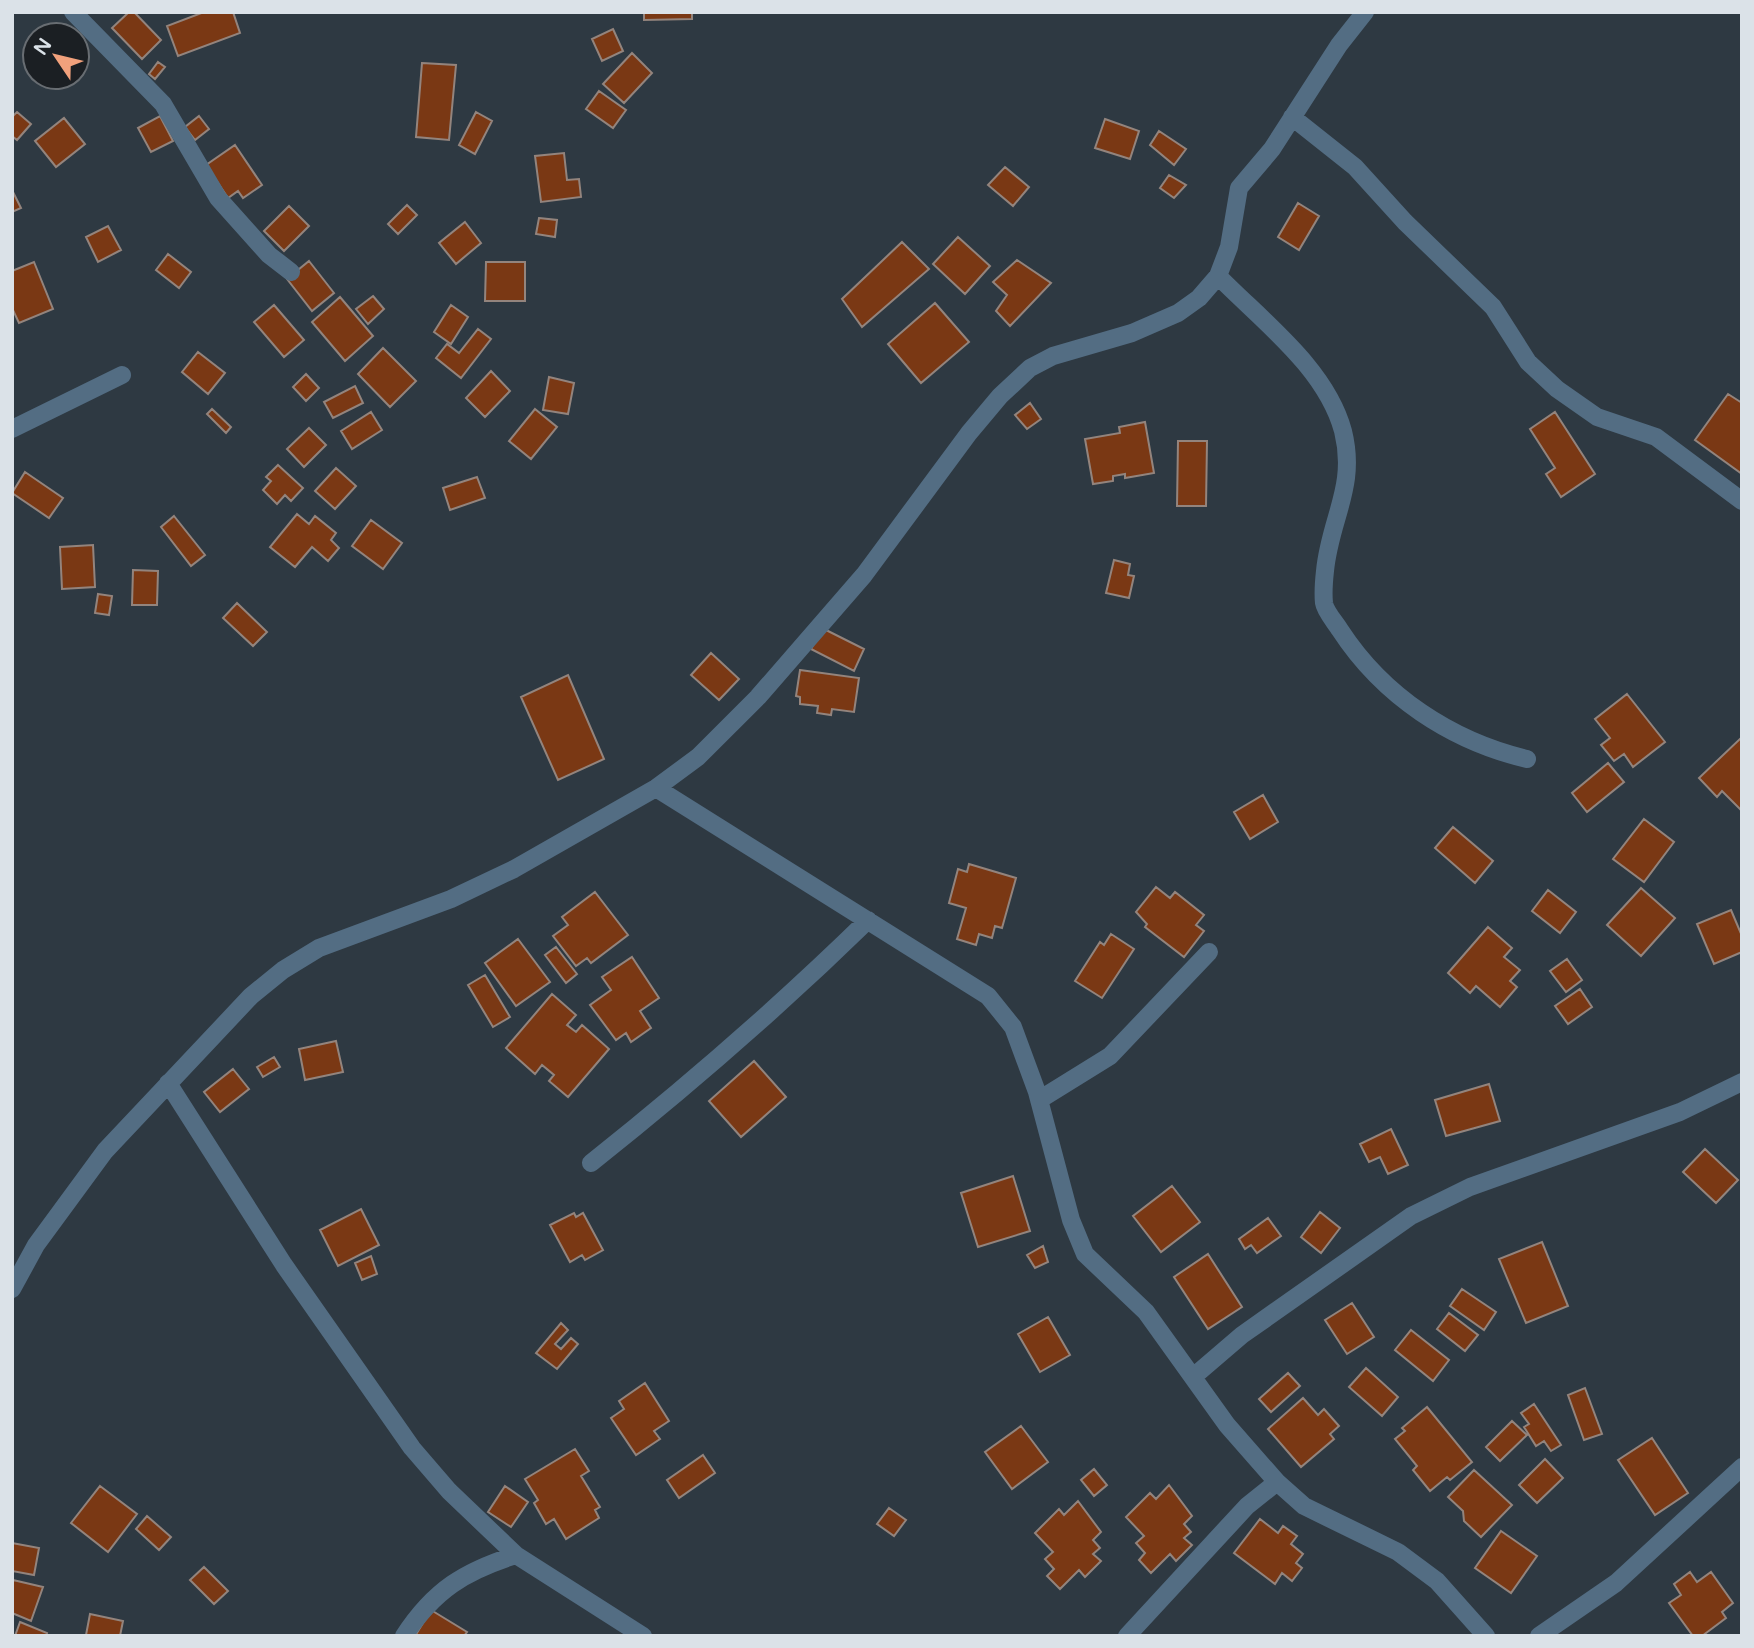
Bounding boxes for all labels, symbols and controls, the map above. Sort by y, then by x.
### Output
north arrow [21,21,91,91]
text: N [30,34,56,59]

